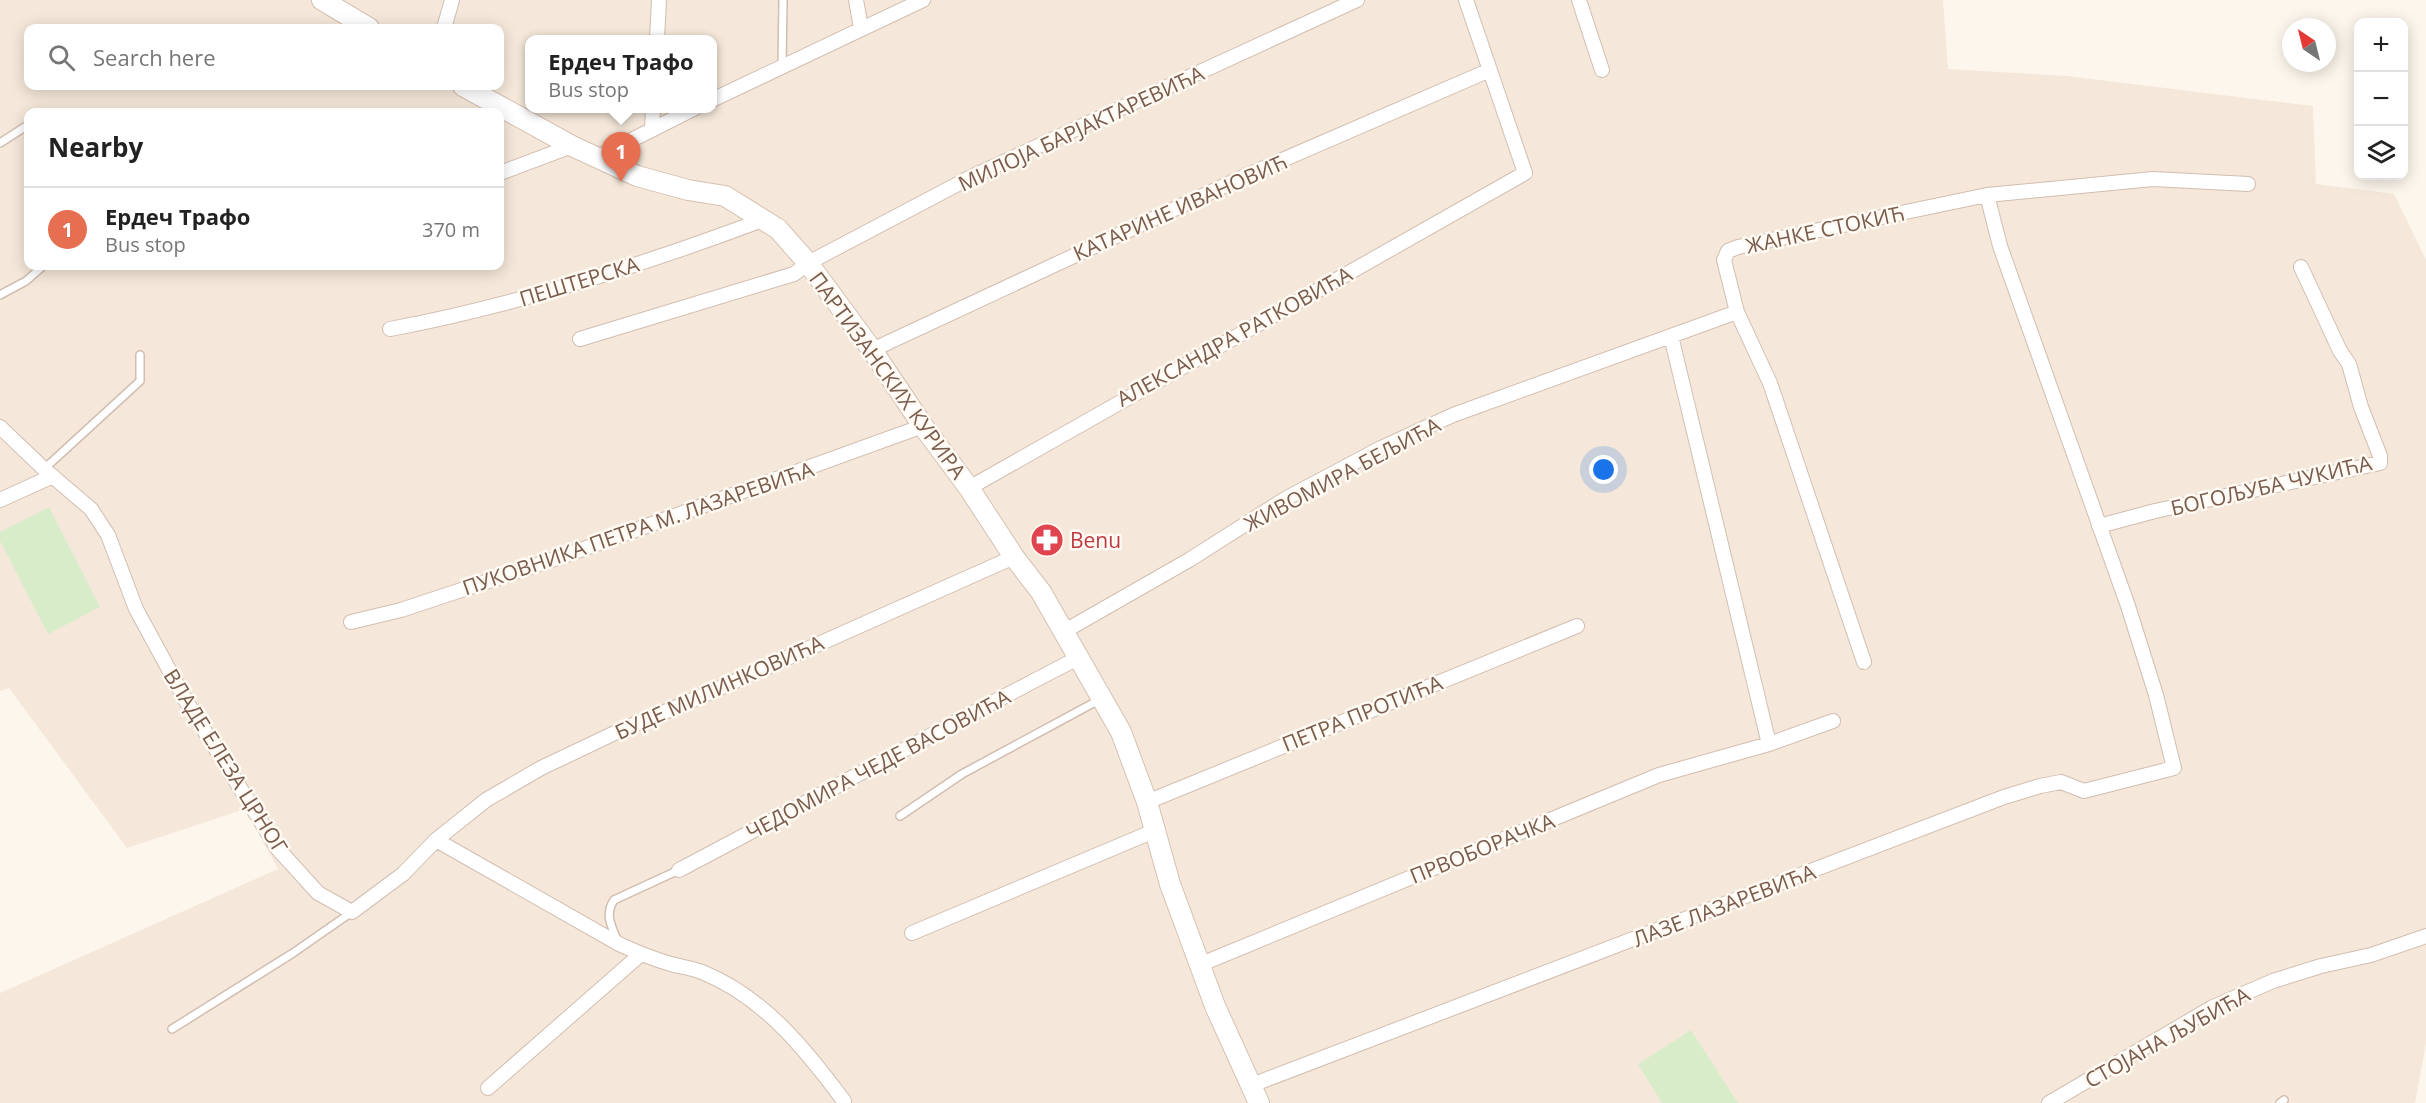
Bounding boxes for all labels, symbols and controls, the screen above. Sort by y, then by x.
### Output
north arrow [2282,18,2336,72]
map controls [2354,18,2408,180]
button: + [2354,18,2408,72]
search box [24,24,504,90]
popup [525,35,717,113]
icon: search [45,41,78,74]
text: Search here [93,42,216,72]
text: Ердеч Трафо [548,46,694,76]
street label: МИЛОЈА БАРЈАКТАРЕВИЋА [954,58,1209,197]
button: − [2354,72,2408,126]
text: Bus stop [548,76,629,103]
button: layers [2354,126,2408,180]
text: Nearby [48,129,143,165]
pin: 1 [602,132,640,182]
street label: КАТАРИНЕ ИВАНОВИЋ [1068,147,1292,267]
street label: ЖАНКЕ СТОКИЋ [1743,199,1907,259]
text: Ердеч Трафо [105,201,250,231]
text: 1 [62,216,73,243]
text: 370 m [422,216,480,243]
text: Bus stop [105,231,186,258]
street label: ПЕШТЕРСКА [516,249,643,312]
street label: АЛЕКСАНДРА РАТКОВИЋА [1111,259,1357,413]
street label: ПАРТИЗАНСКИХ КУРИРА [803,266,973,485]
street label: ЖИВОМИРА БЕЉИЋА [1239,410,1446,538]
street label: БОГОЉУБА ЧУКИЋА [2168,448,2375,522]
street label: ПУКОВНИКА ПЕТРА М. ЛАЗАРЕВИЋА [459,454,818,601]
your location [1589,455,1618,484]
pharmacy icon: Benu [1029,522,1065,558]
place label: Benu [1070,526,1121,554]
street label: БУДЕ МИЛИНКОВИЋА [610,628,828,746]
street label: ВЛАДЕ ЕЛЕЗА ЦРНОГ [158,663,294,859]
street label: ПЕТРА ПРОТИЋА [1278,668,1447,758]
street label: ЧЕДОМИРА ЧЕДЕ ВАСОВИЋА [741,682,1016,846]
street label: ПРВОБОРАЧКА [1406,806,1559,890]
street label: ЛАЗЕ ЛАЗАРЕВИЋА [1629,857,1820,953]
street label: СТОЈАНА ЉУБИЋА [2080,980,2255,1094]

